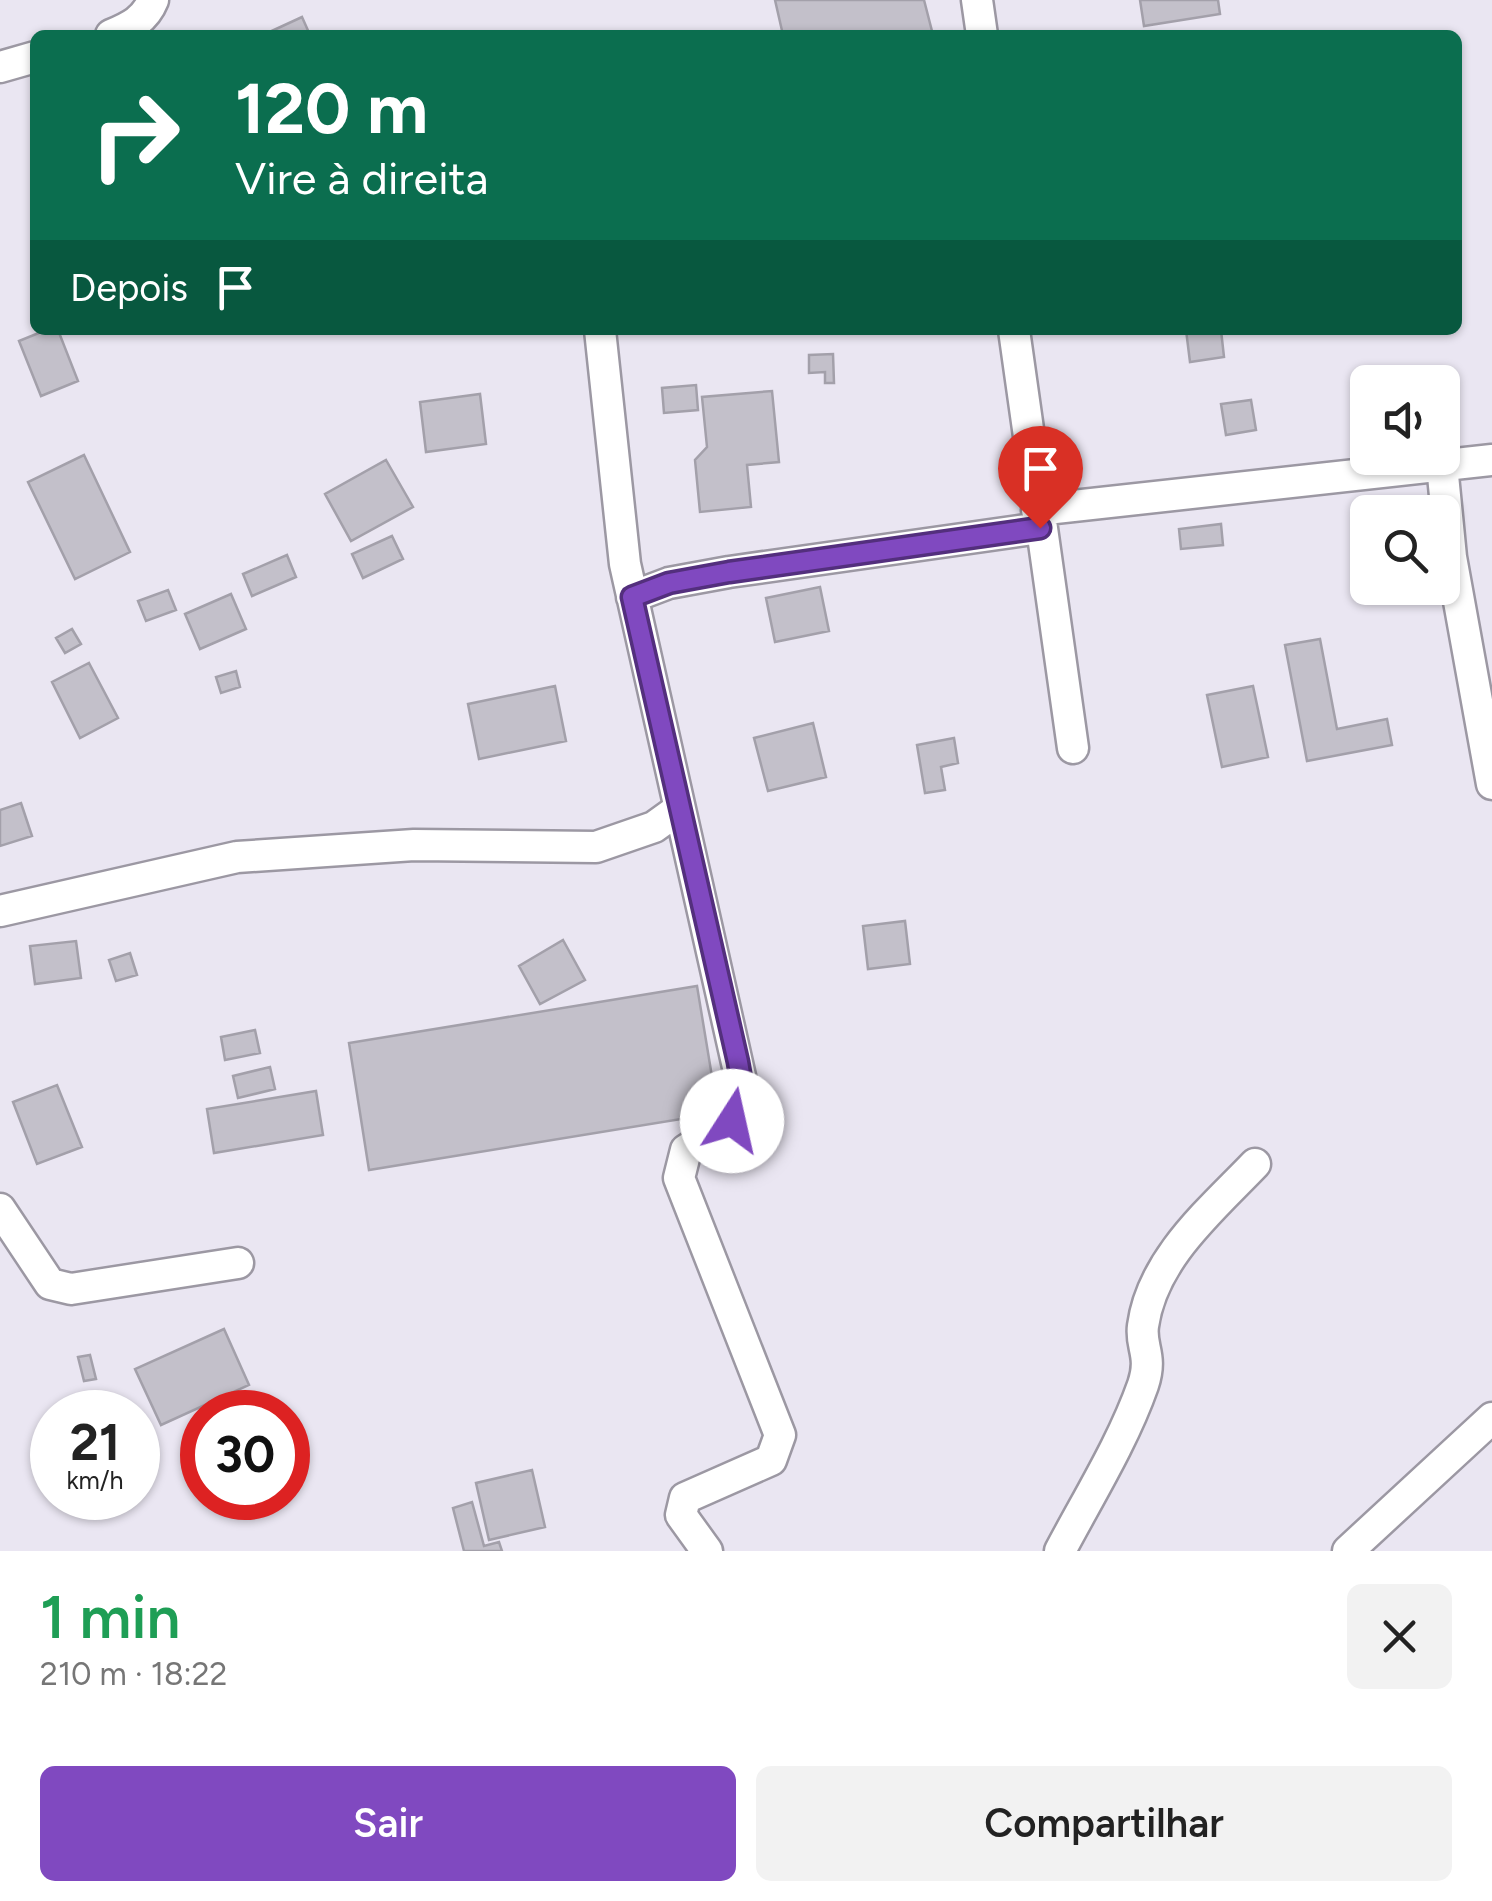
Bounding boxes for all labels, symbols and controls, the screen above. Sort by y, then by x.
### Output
text: 120 m [235,66,428,151]
icon: right [70,70,200,200]
text: Vire à direita [235,151,488,205]
icon: arrive [208,260,263,315]
text: Depois [70,265,188,311]
map controls [1350,365,1460,605]
button: sound [1350,365,1460,475]
pin [998,426,1083,529]
icon: arrive [1013,441,1068,496]
button: search [1350,495,1460,605]
position arrow [680,1069,784,1173]
speed limit sign: 30 [180,1390,310,1520]
text: 21 [70,1412,120,1473]
text: km/h [66,1465,124,1495]
text: 1 min [40,1581,180,1653]
button: close [1347,1584,1452,1689]
text: 210 m · 18:22 [40,1655,227,1693]
button: Sair [40,1766,736,1881]
button: Compartilhar [756,1766,1452,1881]

